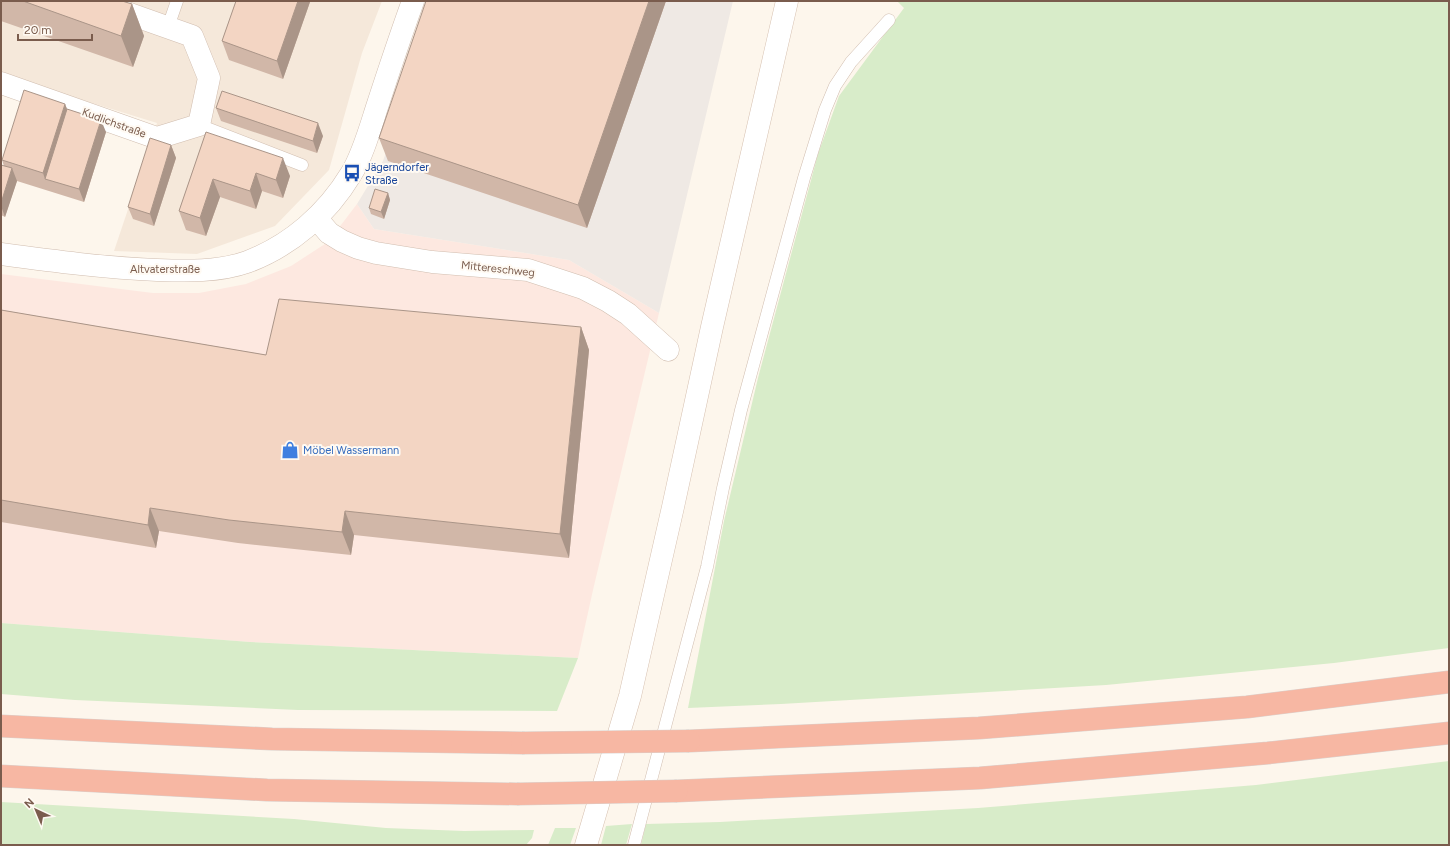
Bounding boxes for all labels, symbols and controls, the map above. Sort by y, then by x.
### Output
scale bar [18,16,92,42]
text: 20 m [24,23,52,37]
street label: Kudlichstraße [80,105,148,141]
place label: Jägerndorfer Straße [365,161,429,187]
bus stop icon: Jägerndorfer Straße [342,163,362,183]
street label: Mittereschweg [461,259,535,279]
street label: Altvaterstraße [130,263,200,276]
shop icon: Möbel Wassermann [280,440,300,460]
place label: Möbel Wassermann [303,444,399,457]
north arrow [16,790,56,830]
text: N [22,796,37,811]

